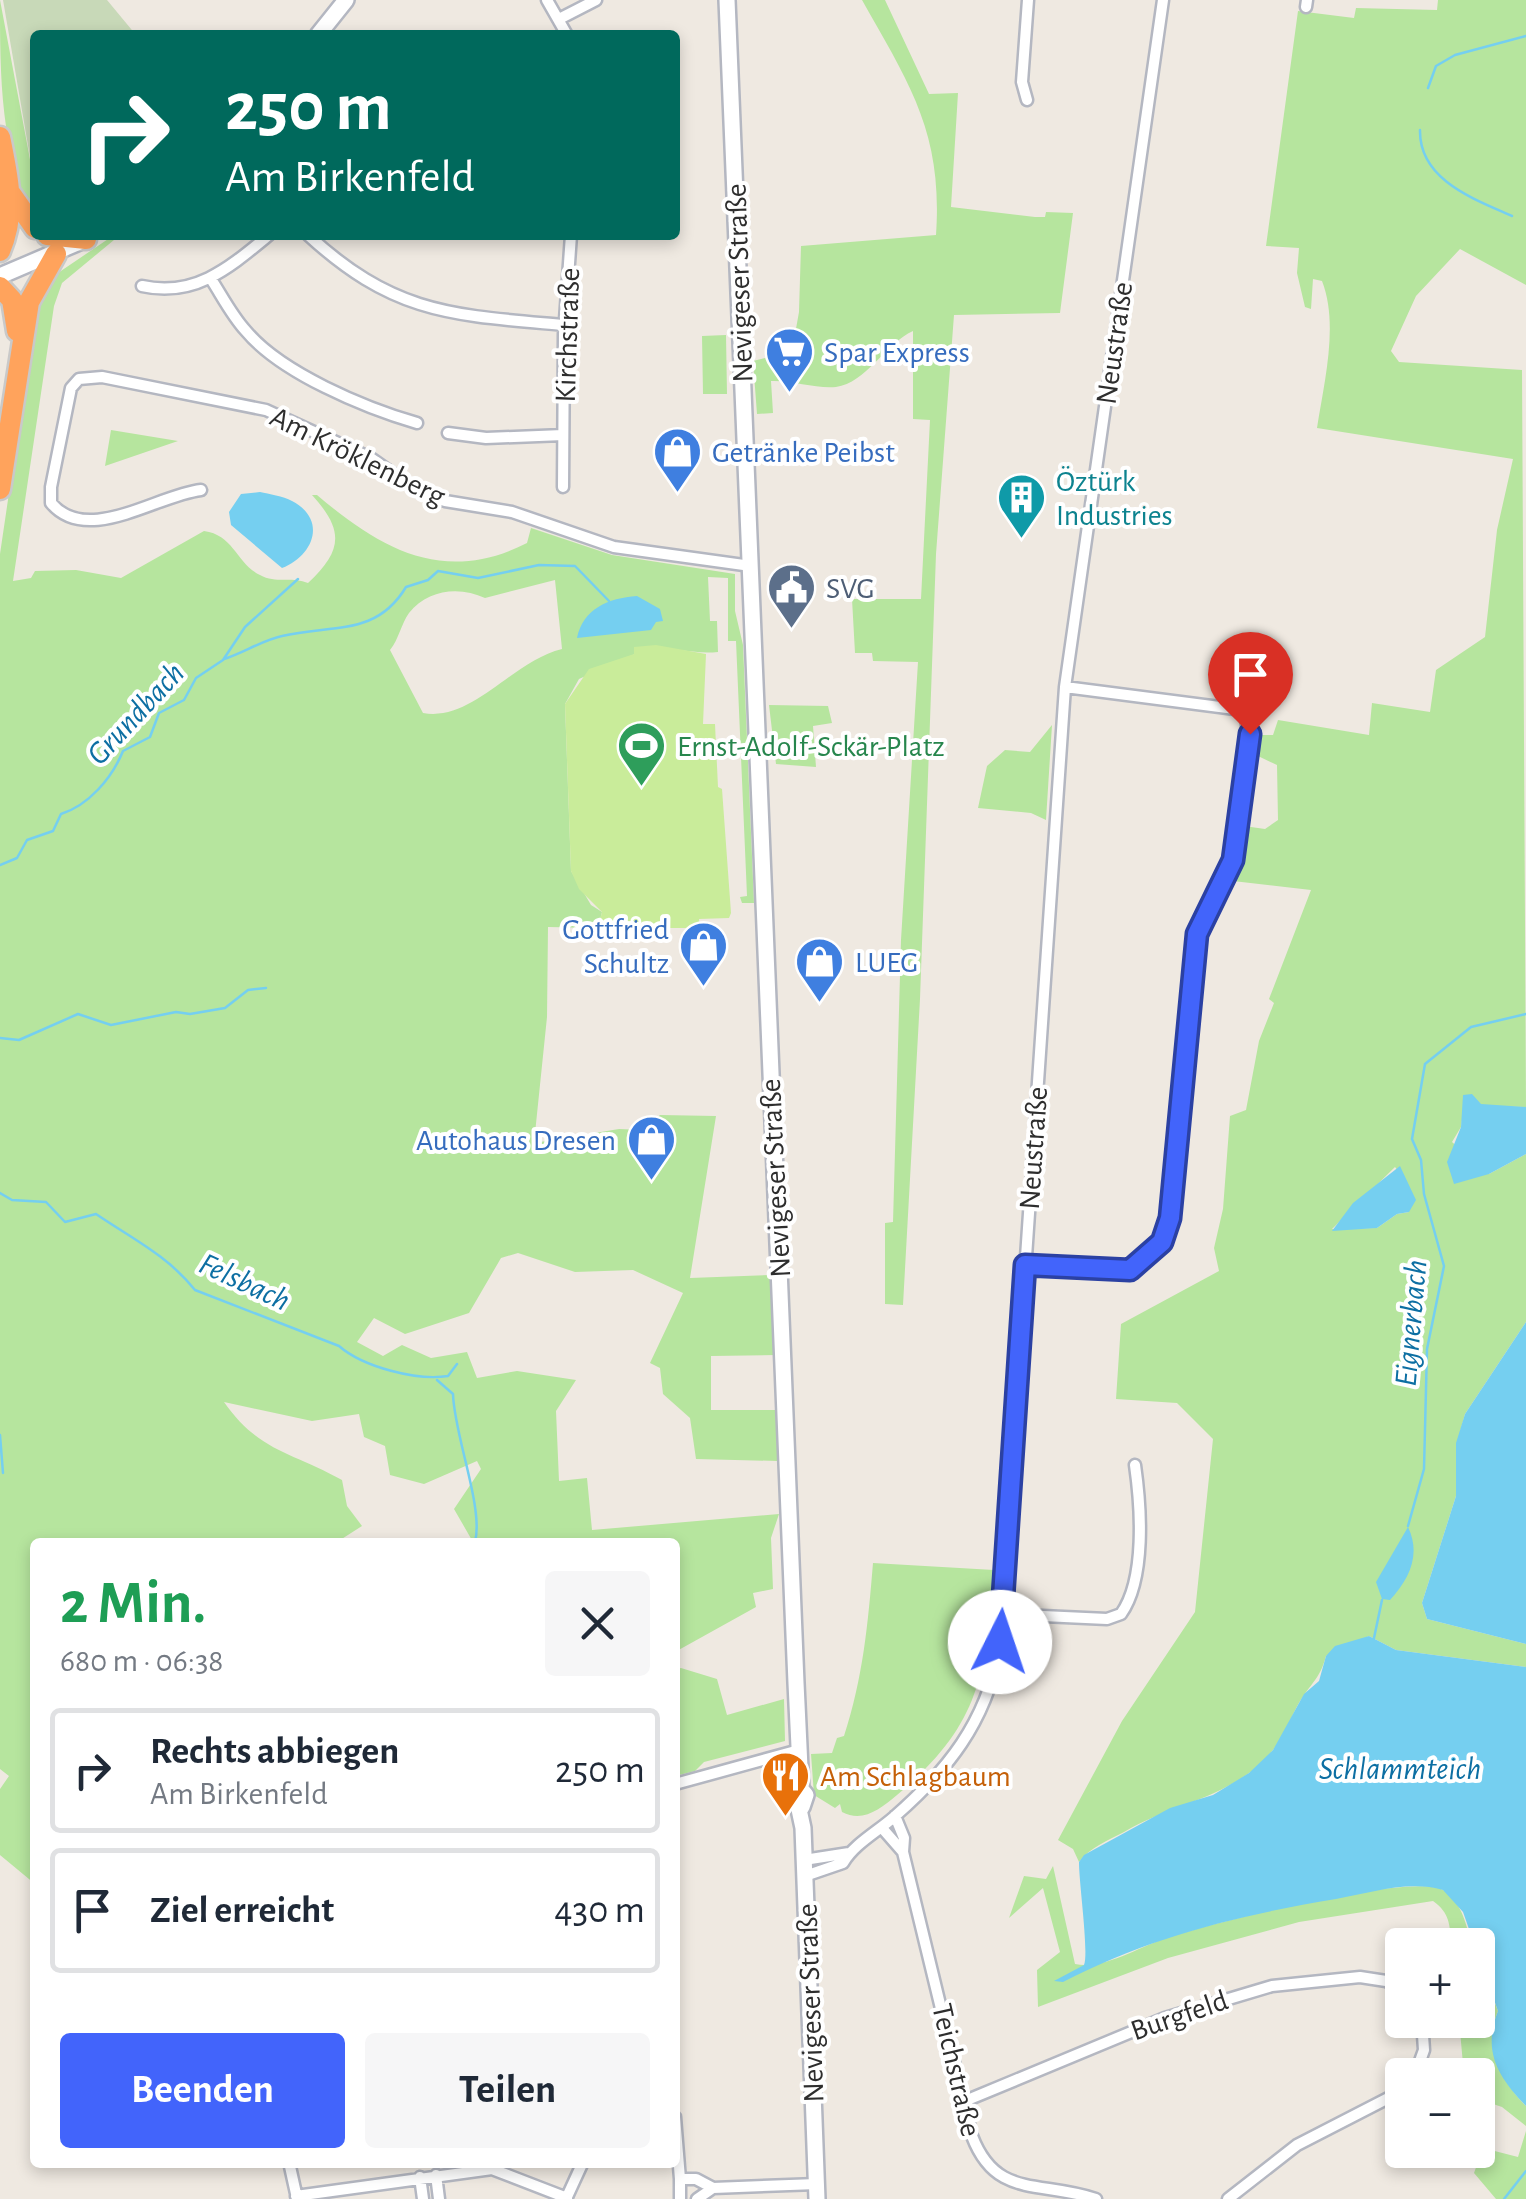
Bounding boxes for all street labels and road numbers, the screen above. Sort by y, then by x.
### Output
street label: Nevigeser Straße [722,183,758,383]
street label: Kirchstraße [551,267,585,403]
street label: Neustraße [1092,280,1138,406]
street label: Am Kröklenberg [265,402,450,512]
street label: Nevigeser Straße [756,1078,796,1278]
street label: Neustraße [1015,1085,1053,1211]
street label: Nevigeser Straße [793,1903,829,2103]
street label: Burgfeld [1127,1985,1232,2047]
street label: Teichstraße [926,2001,986,2140]

